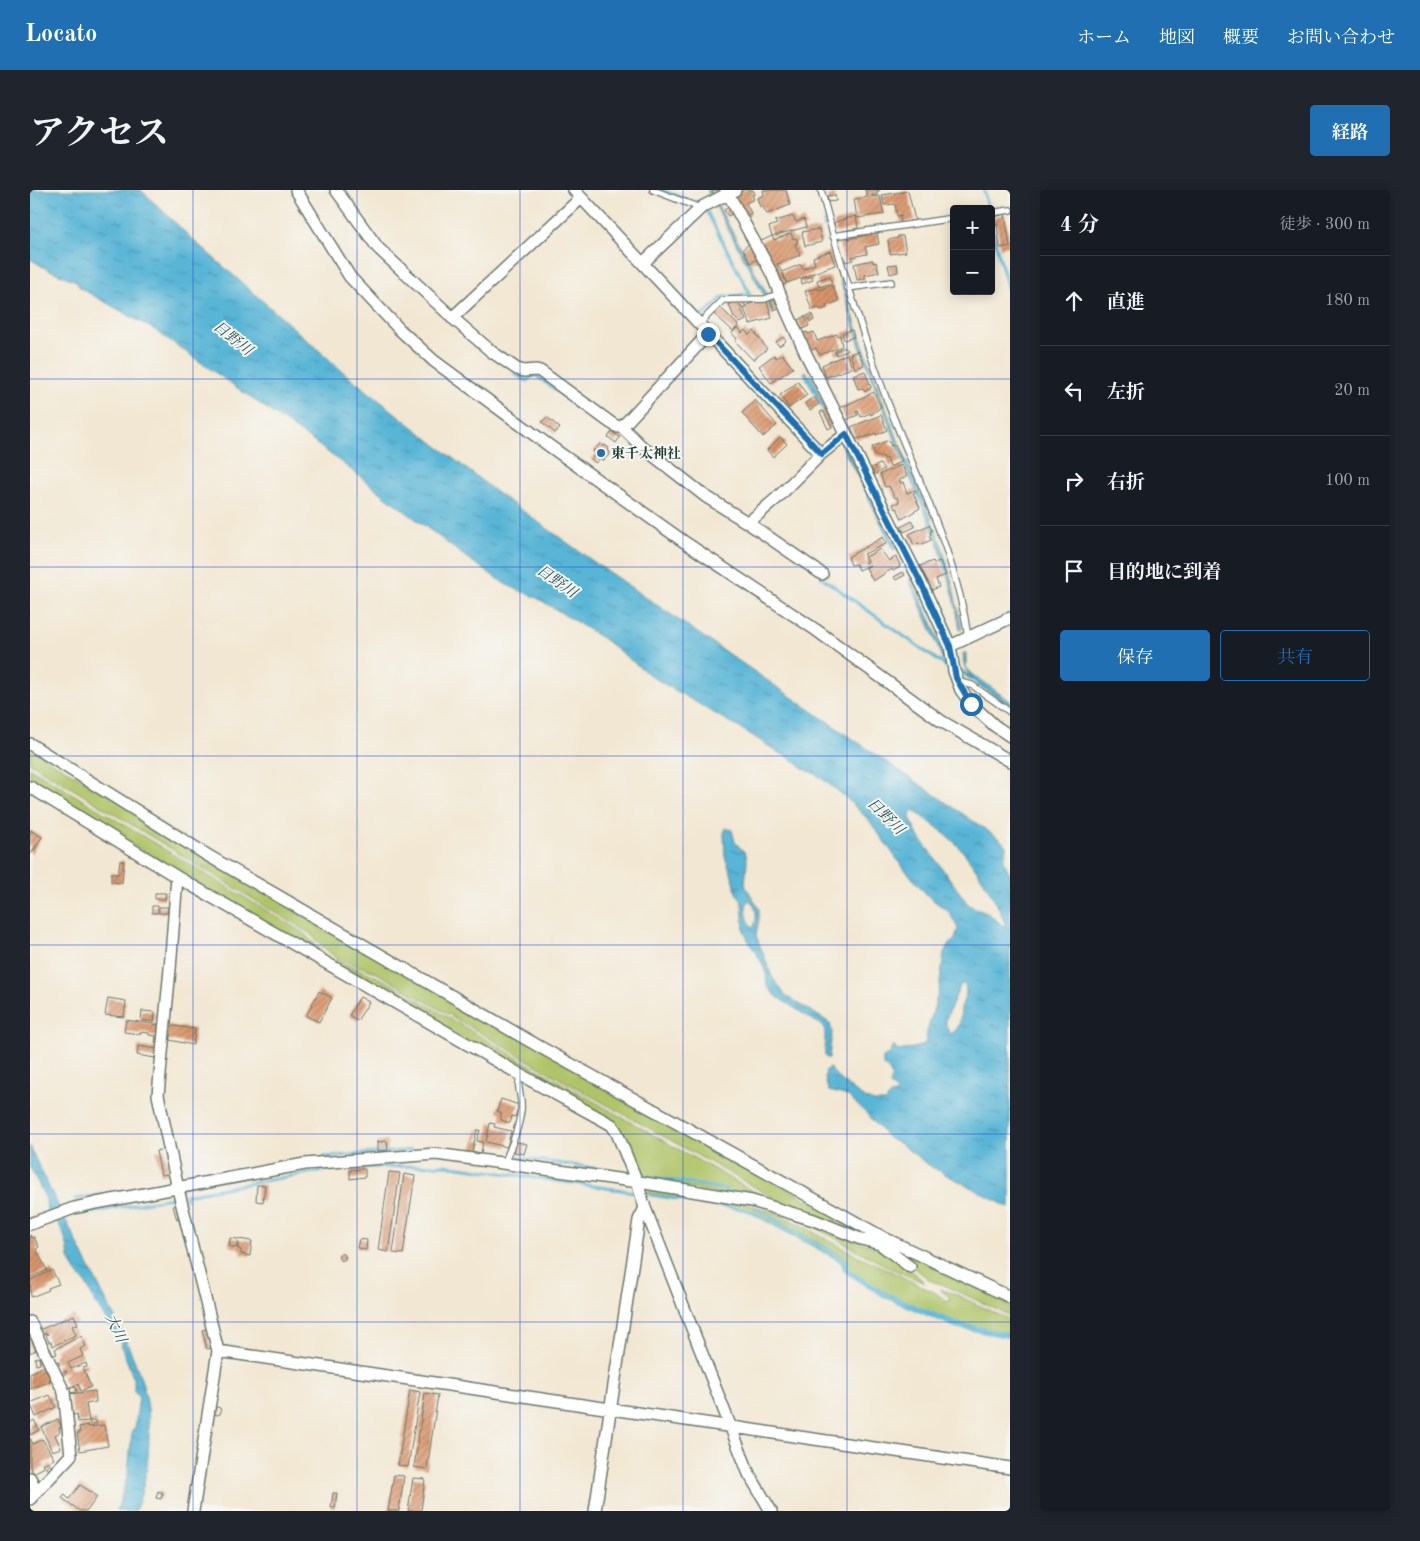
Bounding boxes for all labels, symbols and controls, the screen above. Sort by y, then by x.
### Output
text: Locato [25,23,97,47]
text: ホーム [1077,29,1131,47]
text: 地図 [1159,29,1195,47]
text: 概要 [1223,29,1259,47]
text: お問い合わせ [1287,29,1395,47]
button: 経路 [1310,105,1390,156]
text: アクセス [30,117,169,152]
map controls [950,205,995,295]
button: + [950,205,995,250]
text: 4 分 [1060,215,1099,236]
text: 徒歩 · 300 m [1280,217,1370,233]
button: − [950,250,995,295]
icon: ahead [1060,287,1088,315]
text: 180 m [1325,293,1370,309]
text: 直進 [1107,294,1145,313]
water label: 日野川 [210,318,257,360]
route end [697,323,720,346]
icon: left [1060,377,1088,405]
text: 20 m [1334,383,1370,399]
text: 左折 [1107,384,1145,403]
place label: 東千太神社 [611,446,681,461]
marker: 東千太神社 [595,447,607,459]
icon: right [1060,467,1088,495]
text: 100 m [1325,473,1370,489]
text: 右折 [1107,474,1145,493]
icon: arrive [1060,557,1088,585]
water label: 日野川 [533,562,582,602]
text: 目的地に到着 [1107,564,1221,583]
button: 保存 [1060,630,1210,681]
button: 共有 [1220,630,1370,681]
route start [960,693,983,716]
water label: 日野川 [864,794,909,840]
water label: 大川 [102,1311,130,1347]

